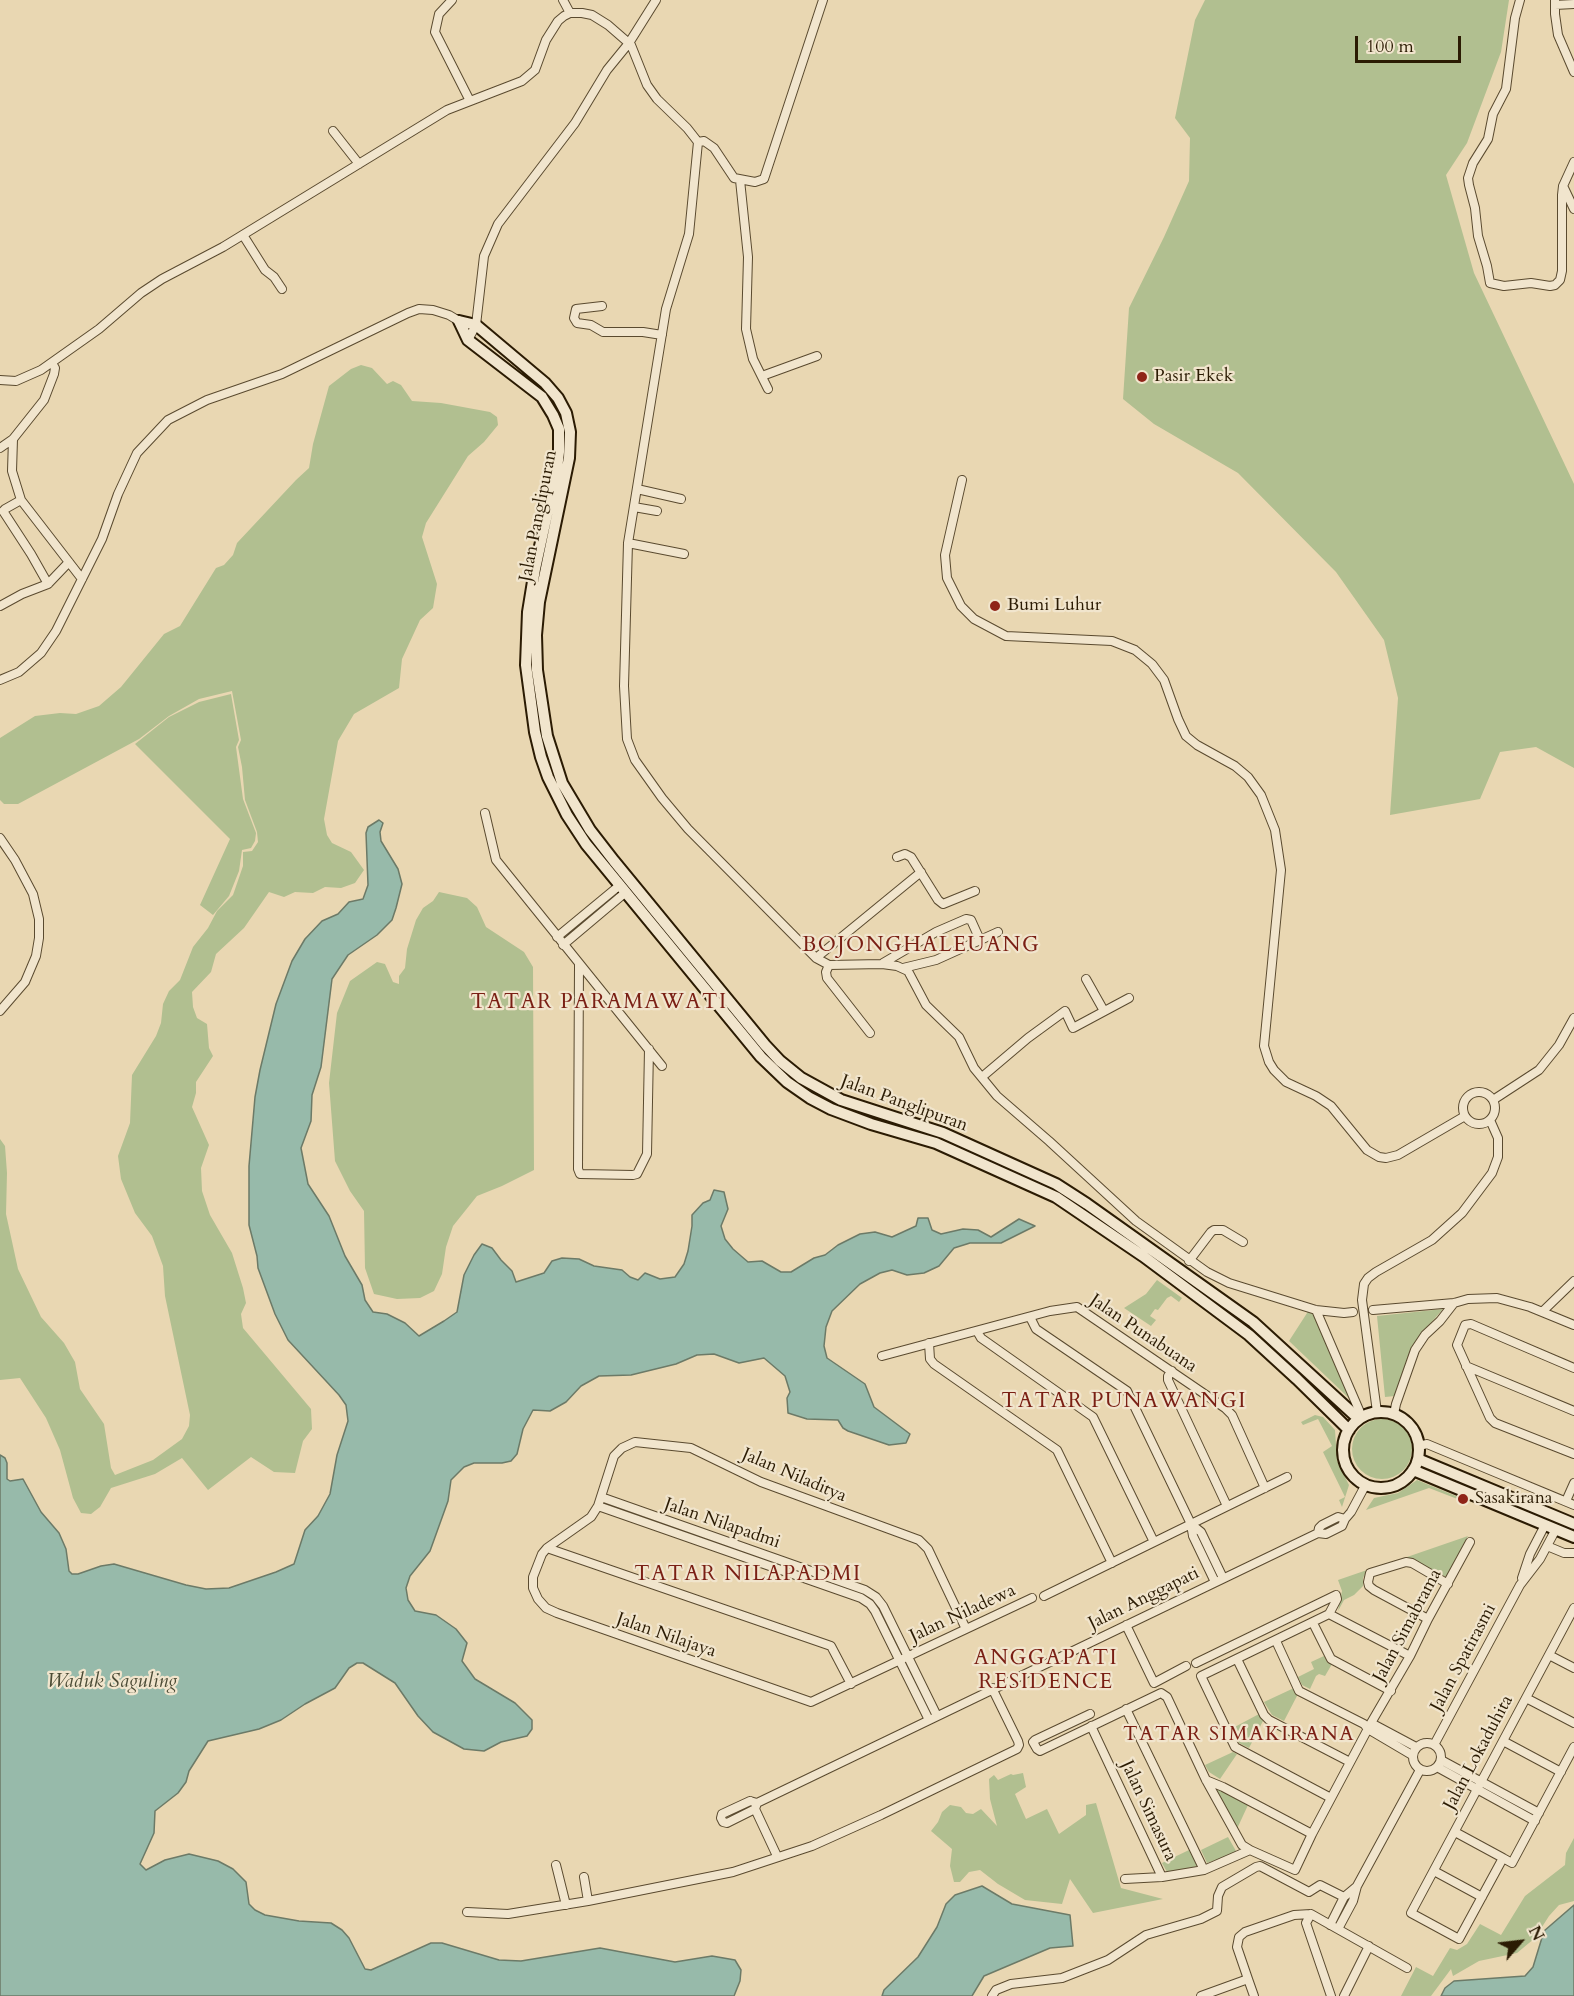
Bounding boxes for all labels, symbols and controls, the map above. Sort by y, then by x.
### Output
scale bar [1358,24,1464,62]
text: 100 m [1366,34,1414,59]
place label: Pasir Ekek [1154,366,1233,388]
marker: Pasir Ekek [1135,370,1149,384]
street label: Jalan Panglipuran [516,448,562,584]
place label: Bumi Luhur [1007,595,1101,617]
marker: Bumi Luhur [988,599,1002,613]
district label: BOJONGHALEUANG [802,933,1040,959]
district label: TATAR PARAMAWATI [470,990,728,1016]
street label: Jalan Panglipuran [837,1071,971,1137]
street label: Jalan Punabuana [1085,1290,1201,1378]
district label: TATAR PUNAWANGI [1001,1389,1247,1415]
street label: Jalan Niladitya [738,1444,850,1508]
place label: Sasakirana [1475,1488,1553,1510]
marker: Sasakirana [1456,1492,1470,1506]
street label: Jalan Nilapadmi [661,1494,783,1554]
district label: TATAR NILAPADMI [634,1562,862,1588]
street label: Jalan Anggapati [1085,1563,1203,1635]
street label: Jalan Simabrama [1369,1566,1447,1686]
street label: Jalan Niladewa [907,1580,1019,1648]
street label: Jalan Spatirasmi [1427,1600,1501,1716]
street label: Jalan Nilajaya [613,1609,719,1663]
district label: ANGGAPATI RESIDENCE [974,1646,1118,1696]
water label: Waduk Saguling [47,1670,177,1694]
street label: Jalan Lokaduhita [1440,1692,1518,1814]
district label: TATAR SIMAKIRANA [1123,1723,1355,1747]
street label: Jalan Simasura [1115,1757,1181,1865]
north arrow [1490,1912,1550,1972]
text: N [1523,1922,1549,1945]

